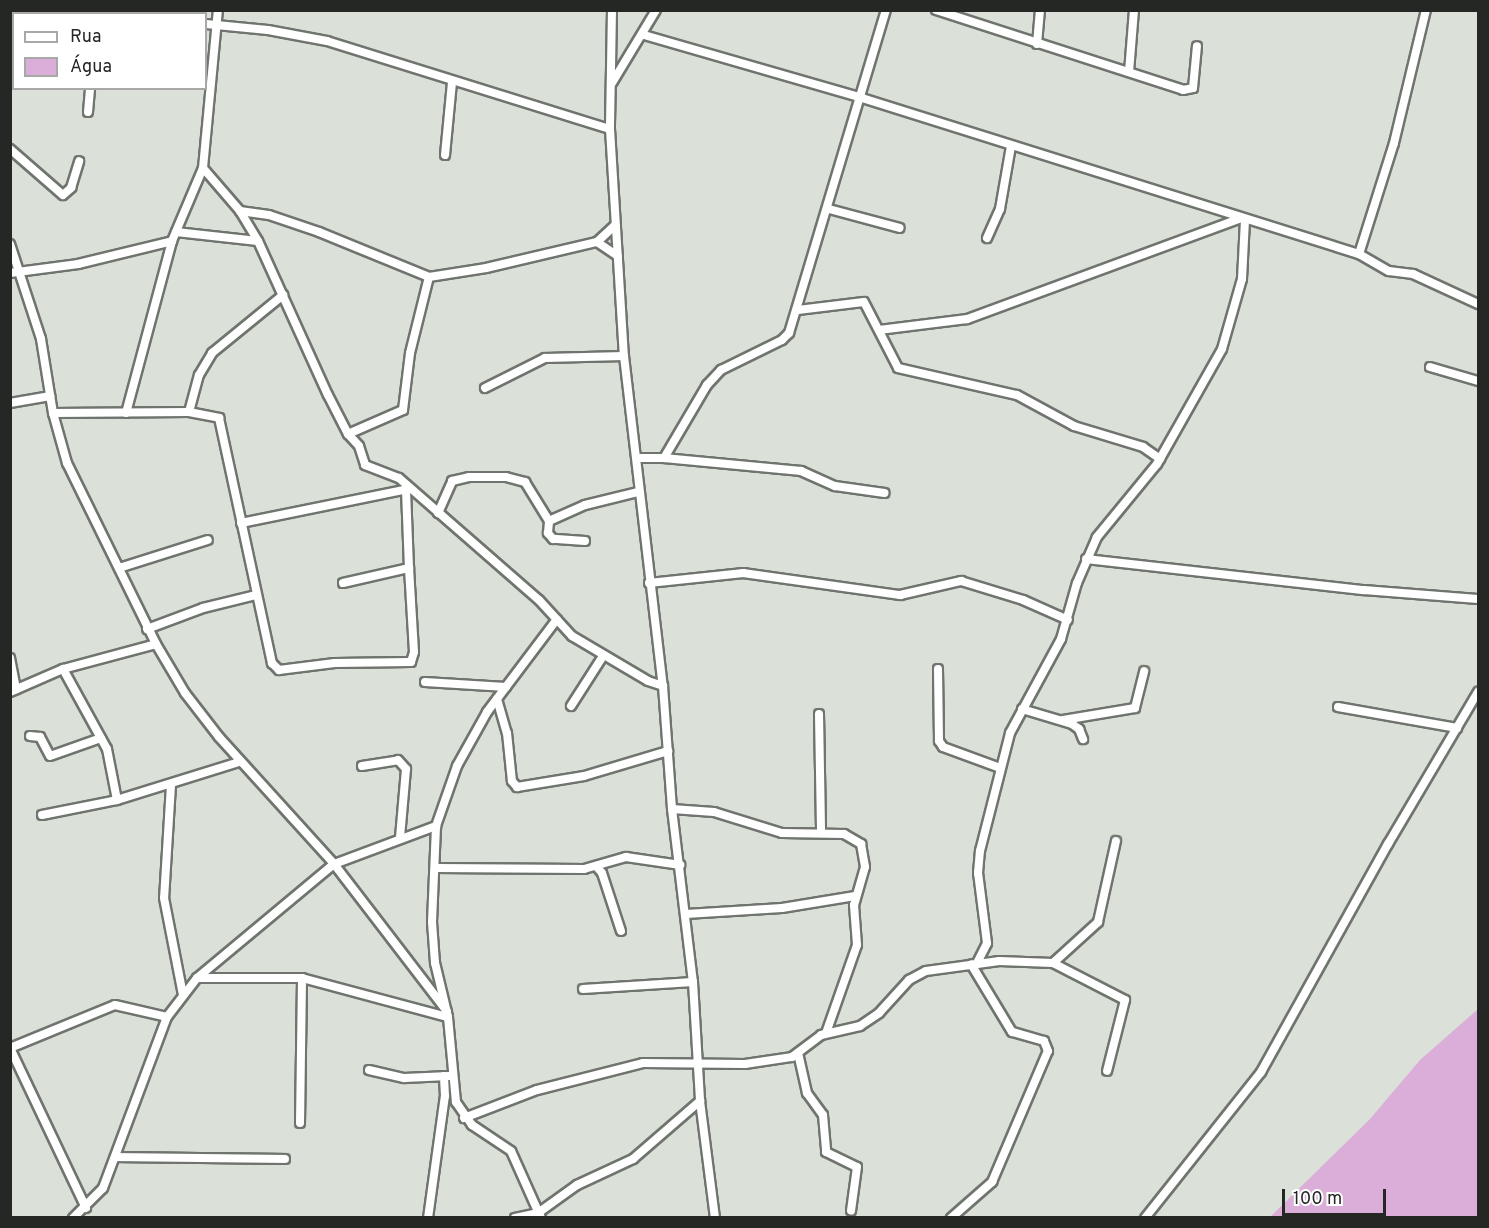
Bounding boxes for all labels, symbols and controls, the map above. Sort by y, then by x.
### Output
legend [12,12,207,90]
text: Rua [70,26,101,49]
text: Água [70,56,112,79]
scale bar [1285,1177,1388,1215]
text: 100 m [1293,1188,1342,1211]

